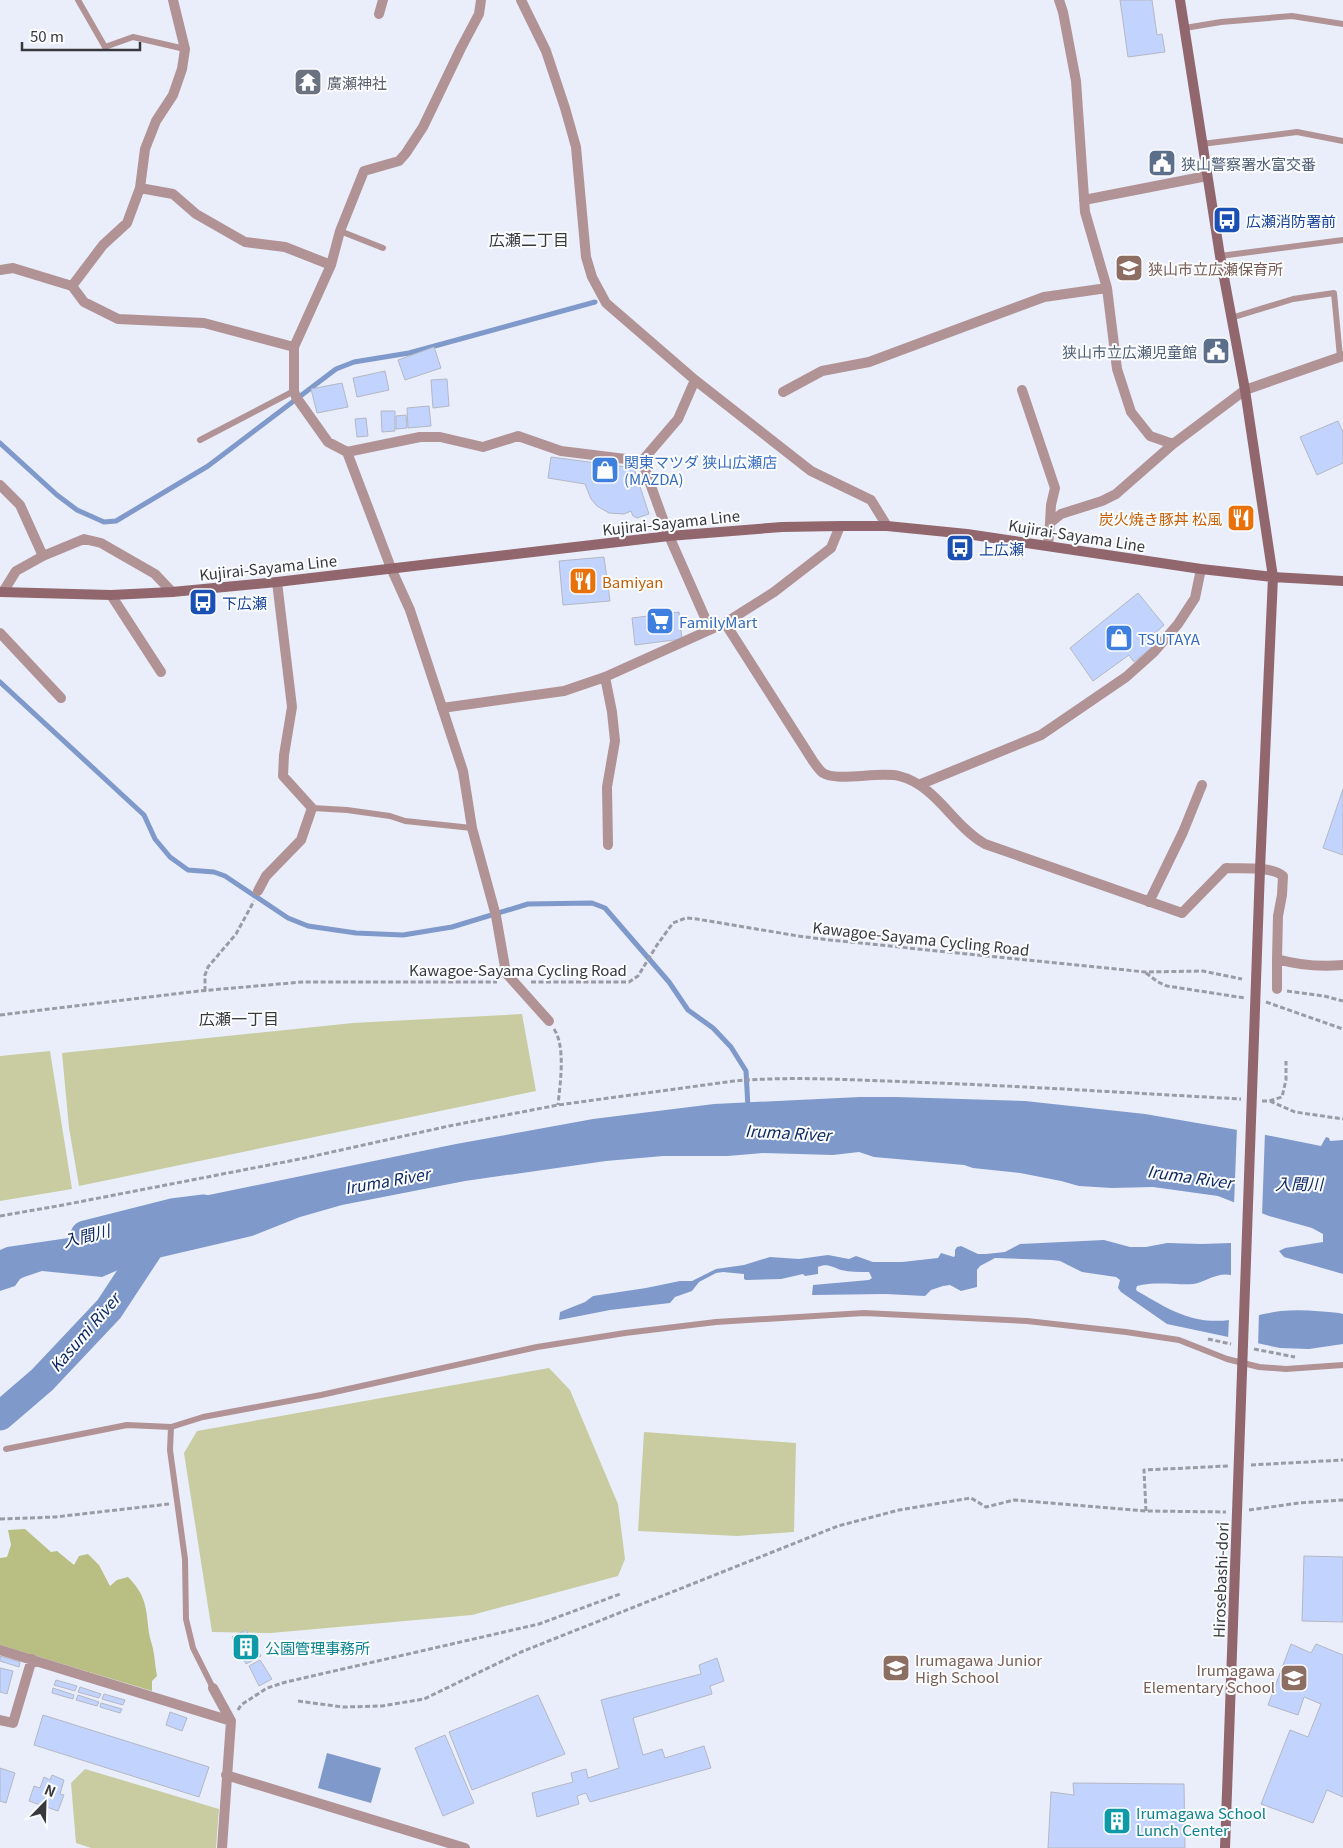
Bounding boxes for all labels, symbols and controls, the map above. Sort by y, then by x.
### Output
scale bar [22,20,140,52]
text: 50 m [30,25,64,46]
temple icon: 廣瀬神社 [293,67,323,97]
place label: 廣瀬神社 [327,72,387,93]
public building icon: 狭山警察署水富交番 [1147,148,1177,178]
place label: 狭山警察署水富交番 [1181,153,1316,174]
bus stop icon: 広瀬消防署前 [1212,205,1242,235]
place label: 広瀬消防署前 [1246,210,1336,231]
district label: 広瀬二丁目 [489,227,569,251]
school or university icon: 狭山市立広瀬保育所 [1114,253,1144,283]
place label: 狭山市立広瀬保育所 [1148,258,1283,279]
public building icon: 狭山市立広瀬児童館 [1201,336,1231,366]
place label: 狭山市立広瀬児童館 [1062,341,1197,362]
place label: 関東マツダ 狭山広瀬店 (MAZDA) [624,451,777,489]
shop icon: 関東マツダ 狭山広瀬店 (MAZDA) [590,455,620,485]
restaurant icon: 炭火焼き豚丼 松風 [1226,503,1256,533]
street label: Kujirai-Sayama Line [601,504,741,540]
place label: 炭火焼き豚丼 松風 [1099,508,1222,529]
street label: Kujirai-Sayama Line [1007,514,1147,556]
bus stop icon: 上広瀬 [945,533,975,563]
place label: 上広瀬 [979,538,1024,559]
street label: Kujirai-Sayama Line [198,549,338,585]
restaurant icon: Bamiyan [568,566,598,596]
place label: Bamiyan [602,571,663,592]
bus stop icon: 下広瀬 [188,587,218,617]
place label: 下広瀬 [222,592,267,613]
supermarket icon: FamilyMart [645,606,675,636]
place label: FamilyMart [679,611,758,632]
shop icon: TSUTAYA [1104,623,1134,653]
place label: TSUTAYA [1138,628,1201,649]
street label: Kawagoe-Sayama Cycling Road [812,916,1030,960]
street label: Kawagoe-Sayama Cycling Road [409,959,627,980]
district label: 広瀬一丁目 [199,1006,279,1030]
water label: Iruma River [744,1118,834,1146]
water label: Iruma River [1146,1158,1237,1194]
water label: Iruma River [343,1160,434,1199]
water label: 入間川 [1275,1171,1325,1195]
water label: 入間川 [60,1217,114,1252]
water label: Kasumi River [43,1285,127,1377]
street label: Hirosebashi-dori [1207,1522,1233,1638]
building icon: 公園管理事務所 [231,1632,261,1662]
place label: 公園管理事務所 [265,1637,370,1658]
place label: Irumagawa Junior High School [915,1649,1042,1687]
school or university icon: Irumagawa Junior High School [881,1653,911,1683]
place label: Irumagawa Elementary School [1143,1659,1275,1697]
school or university icon: Irumagawa Elementary School [1279,1663,1309,1693]
north arrow [20,1778,70,1828]
text: N [42,1779,59,1801]
place label: Irumagawa School Lunch Center [1136,1802,1266,1840]
building icon: Irumagawa School Lunch Center [1102,1806,1132,1836]

